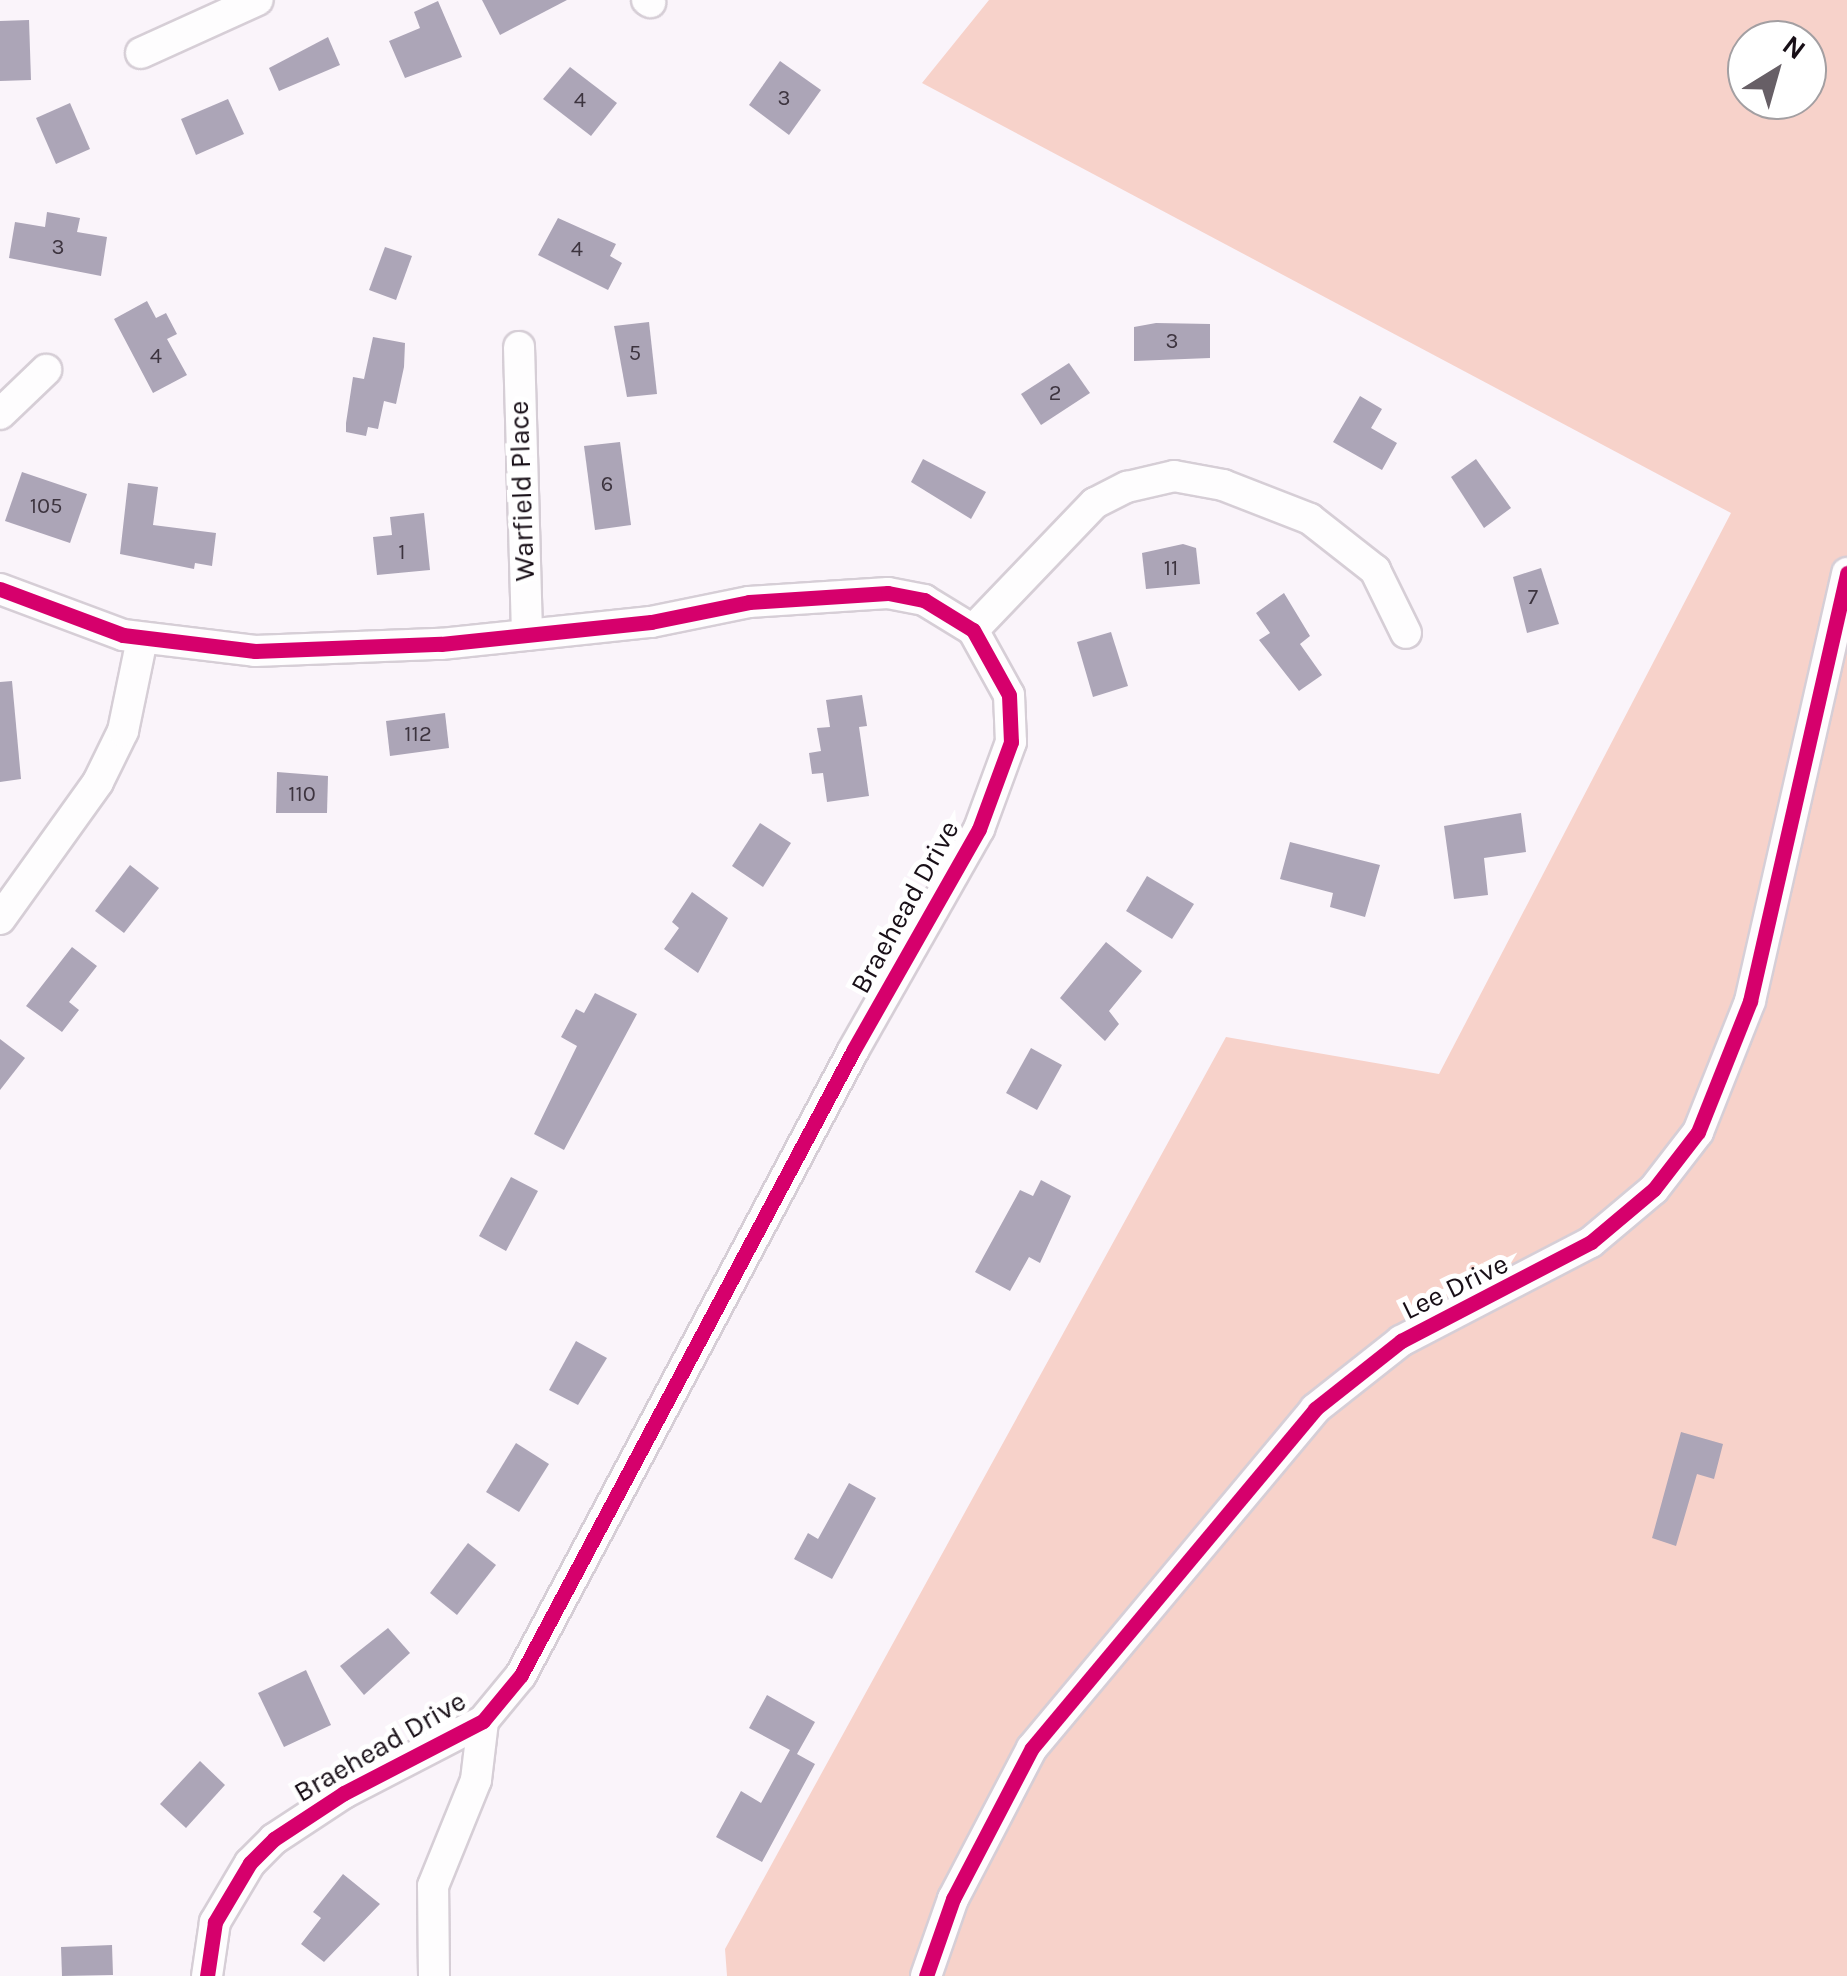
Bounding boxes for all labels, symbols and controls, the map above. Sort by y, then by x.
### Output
north arrow [1727,20,1827,120]
text: N [1776,28,1812,66]
house number: 3 [778,86,790,112]
house number: 4 [574,88,586,114]
house number: 3 [52,235,64,261]
house number: 4 [571,237,583,263]
house number: 3 [1166,329,1178,355]
house number: 5 [629,341,641,367]
house number: 4 [150,344,162,370]
house number: 2 [1049,381,1061,407]
street label: Warfield Place [502,400,542,582]
house number: 6 [601,472,613,498]
house number: 105 [30,494,62,520]
house number: 1 [398,540,406,566]
house number: 11 [1164,556,1178,582]
house number: 7 [1528,585,1538,611]
house number: 112 [404,722,432,748]
house number: 110 [288,782,316,808]
street label: Braehead Drive [844,815,966,999]
street label: Lee Drive [1396,1247,1514,1327]
street label: Braehead Drive [288,1684,472,1810]

